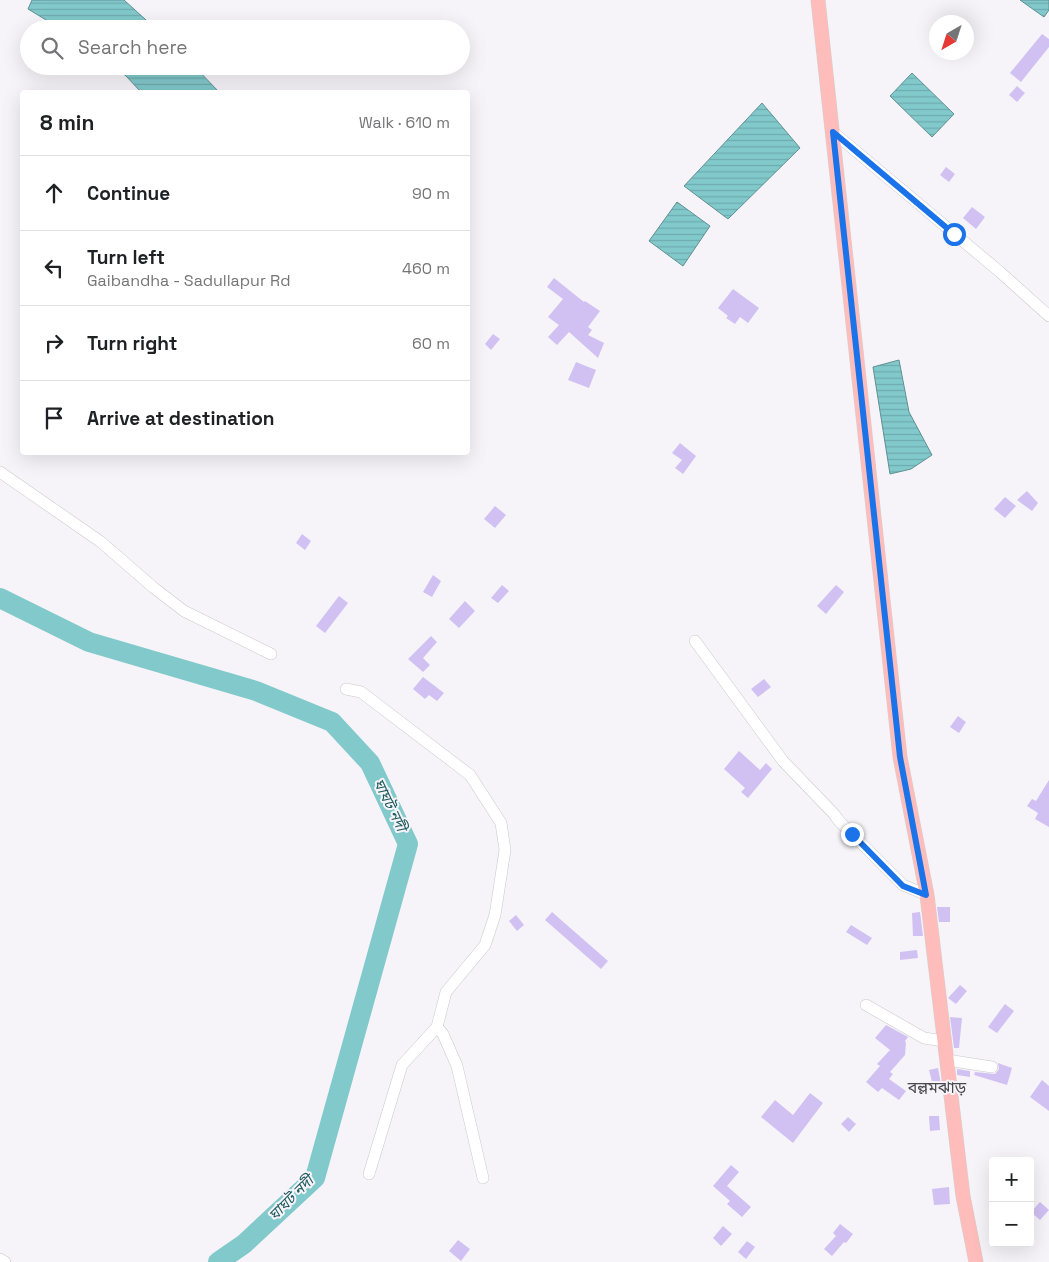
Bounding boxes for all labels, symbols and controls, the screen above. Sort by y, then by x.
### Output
north arrow [929,15,974,60]
search box [20,20,470,75]
icon: search [38,34,66,62]
text: Search here [78,35,188,60]
text: 8 min [40,109,94,136]
text: Walk · 610 m [359,112,450,133]
icon: ahead [40,179,68,207]
text: Continue [87,181,170,206]
text: 90 m [412,183,450,204]
route start [943,223,966,246]
text: Turn left [87,245,165,270]
icon: left [40,254,68,282]
text: 460 m [402,258,450,279]
text: Gaibandha - Sadullapur Rd [87,270,290,291]
icon: right [40,329,68,357]
text: Turn right [87,331,177,356]
text: 60 m [412,333,450,354]
icon: arrive [40,404,68,432]
text: Arrive at destination [87,406,275,431]
water label: ঘাঘট নদী [370,775,413,837]
route end [841,823,864,846]
district label: বল্লমঝাড় [907,1077,967,1098]
map controls [989,1157,1034,1247]
button: + [989,1157,1034,1202]
water label: ঘাঘট নদী [264,1169,319,1224]
button: − [989,1202,1034,1247]

